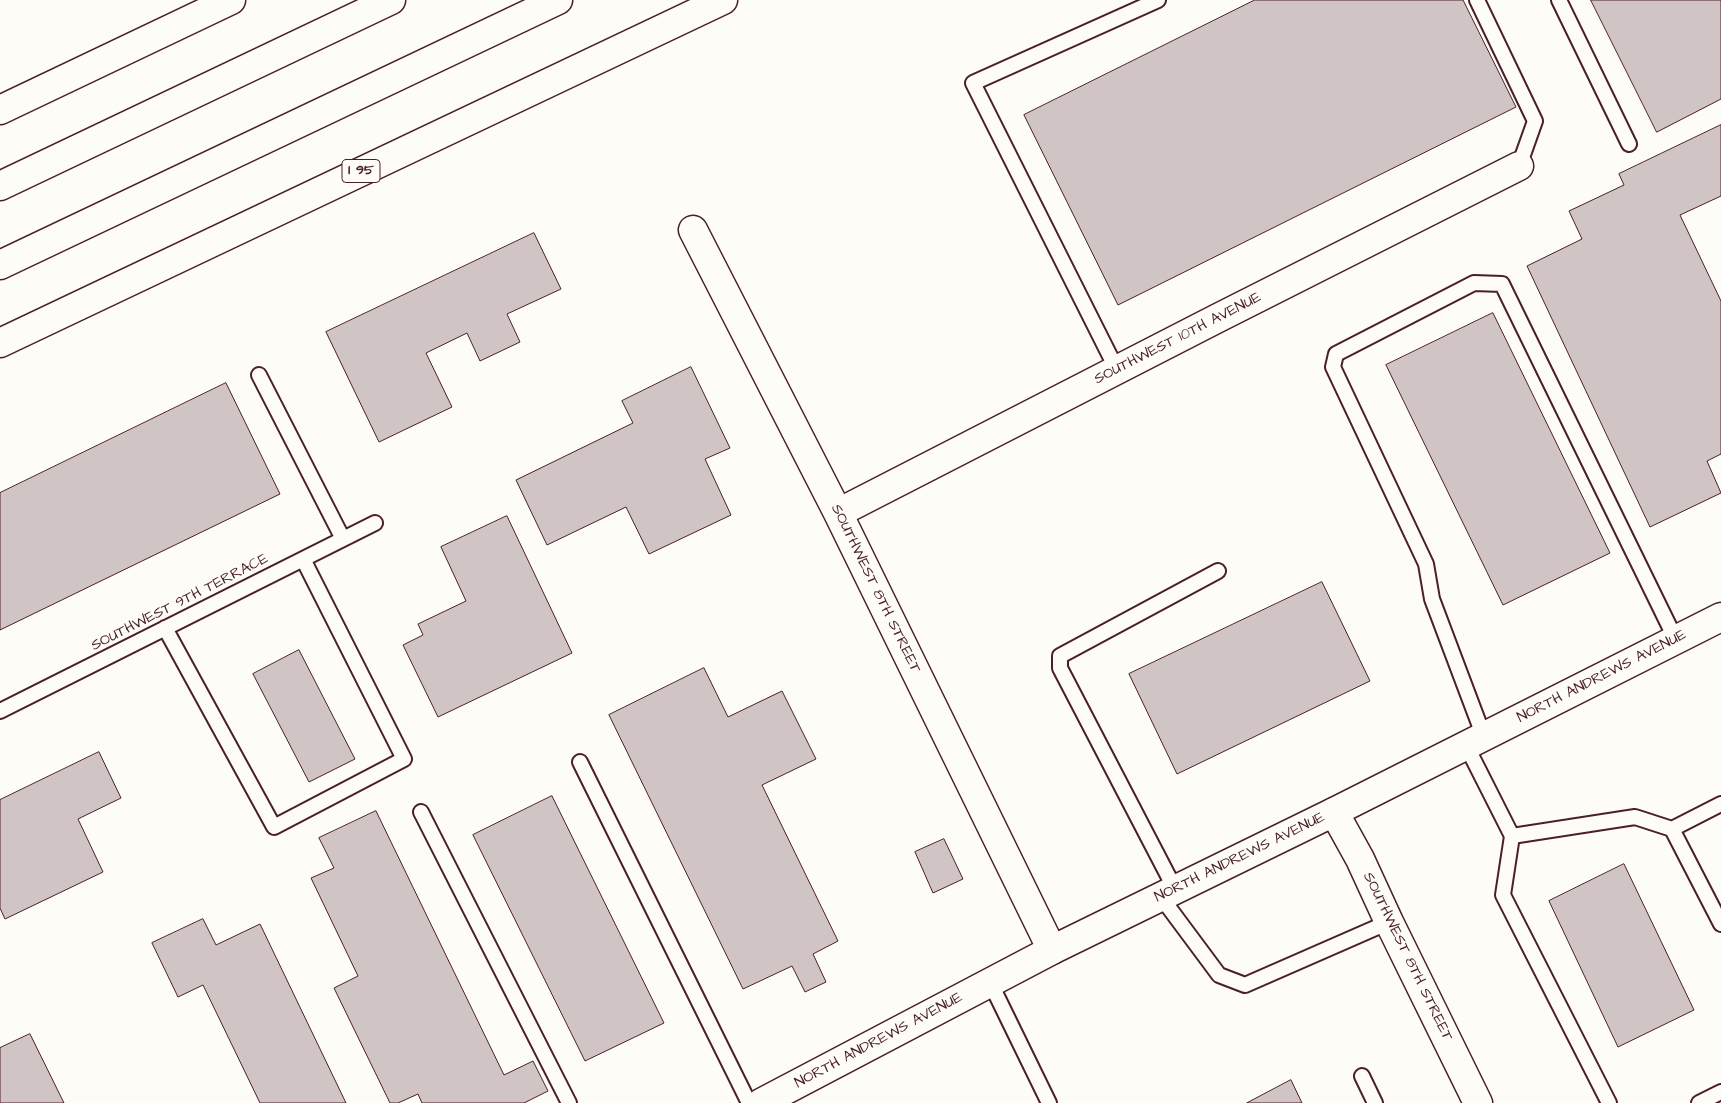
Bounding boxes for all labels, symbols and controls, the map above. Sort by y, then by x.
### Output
road number: I 95 [342,160,380,182]
street label: SOUTHWEST 10TH AVENUE [1092,289,1264,389]
street label: SOUTHWEST 8TH STREET [826,502,924,676]
street label: SOUTHWEST 9TH TERRACE [89,550,271,656]
street label: NORTH ANDREWS AVENUE [1514,626,1690,728]
street label: NORTH ANDREWS AVENUE [1152,809,1328,907]
street label: SOUTHWEST 8TH STREET [1358,870,1456,1044]
street label: NORTH ANDREWS AVENUE [792,989,966,1093]

